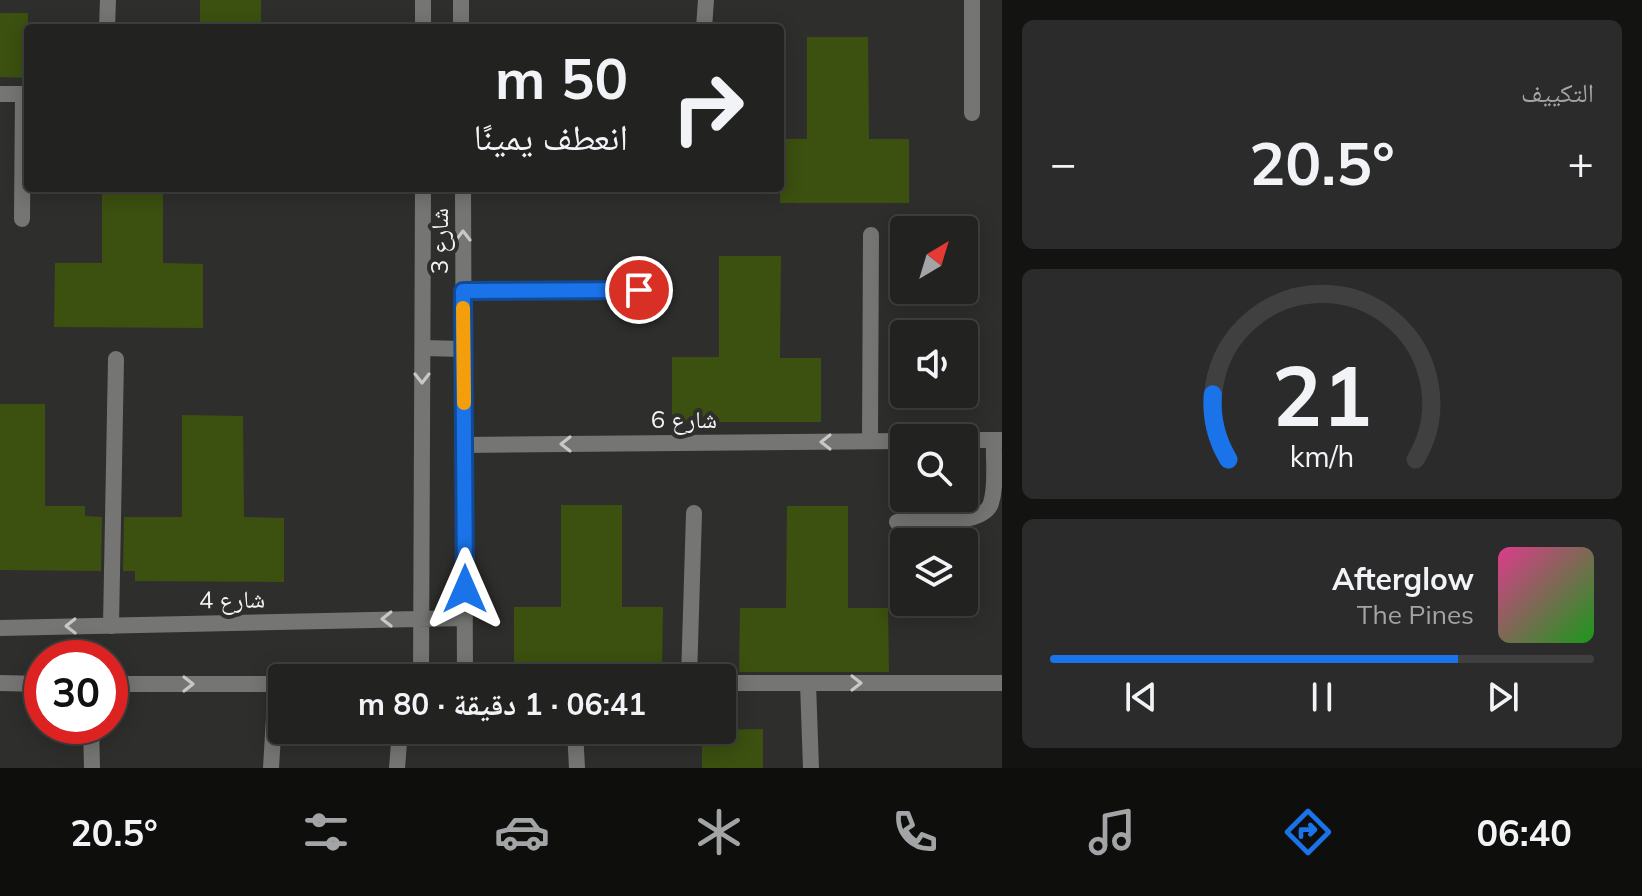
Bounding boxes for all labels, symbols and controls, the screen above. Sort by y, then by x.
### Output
text: 50 m [495,43,628,113]
icon: right [656,56,760,160]
text: التكييف [1521,76,1594,109]
text: انعطف يمينًا [473,114,628,159]
text: 20.5° [1249,125,1395,200]
text: − [1050,135,1076,190]
text: + [1568,135,1594,190]
street label: شارع 3 [424,208,455,274]
north arrow [890,216,978,304]
map controls [890,216,978,616]
one-way arrow [454,229,472,242]
pin [605,256,673,324]
icon: arrive [617,268,661,312]
button: sound [890,320,978,408]
text: 21 [1272,342,1372,447]
one-way arrow [413,372,431,385]
street label: شارع 6 [651,404,717,435]
button: search [890,424,978,512]
one-way arrow [819,433,832,451]
one-way arrow [559,435,572,453]
text: km/h [1290,438,1354,474]
button: layers [890,528,978,616]
position arrow [423,547,507,631]
text: Afterglow [1332,560,1474,598]
street label: شارع 4 [199,583,265,616]
text: The Pines [1357,598,1474,631]
one-way arrow [380,611,393,628]
one-way arrow [64,618,77,635]
speed limit sign: 30 [24,640,128,744]
one-way arrow [850,674,863,692]
one-way arrow [182,675,195,693]
icon: previous [1119,675,1163,719]
icon: pause [1300,675,1344,719]
icon: next [1481,675,1525,719]
text: 06:41 · 1 دقيقة · 80 m [358,685,646,723]
icon: filters [298,804,354,860]
icon: car [494,804,550,860]
icon: climate [691,804,747,860]
icon: phone [887,804,943,860]
icon: music [1084,804,1140,860]
icon: directions [1280,804,1336,860]
text: 20.5° [70,810,158,855]
text: 06:40 [1476,810,1572,855]

